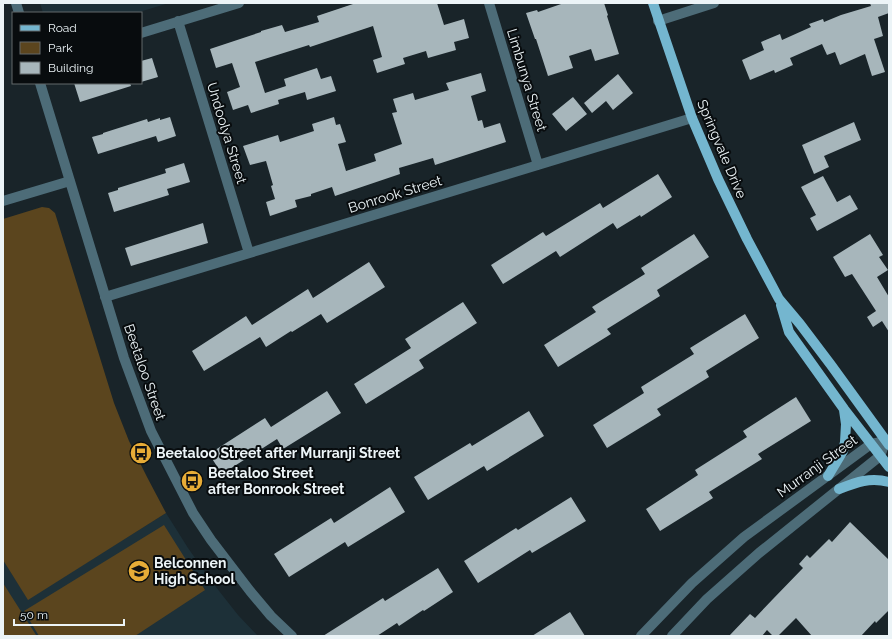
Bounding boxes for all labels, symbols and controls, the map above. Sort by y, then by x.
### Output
legend [12,12,142,84]
text: Road [48,21,77,35]
street label: Limbunya Street [504,27,550,134]
text: Park [48,41,73,55]
text: Building [48,61,94,75]
street label: Undoolya Street [204,80,250,186]
street label: Springvale Drive [694,97,750,201]
street label: Bonrook Street [346,172,444,216]
street label: Beetaloo Street [121,322,169,423]
street label: Murranji Street [774,431,860,500]
bus stop icon: Beetaloo Street after Murranji Street [128,440,154,466]
place label: Beetaloo Street after Murranji Street [156,445,401,461]
place label: Beetaloo Street after Bonrook Street [208,465,345,497]
bus stop icon: Beetaloo Street after Bonrook Street [179,468,205,494]
place label: Belconnen High School [154,555,236,587]
school or university icon: Belconnen High School [126,558,152,584]
scale bar [14,601,124,627]
text: 50 m [20,608,48,622]

